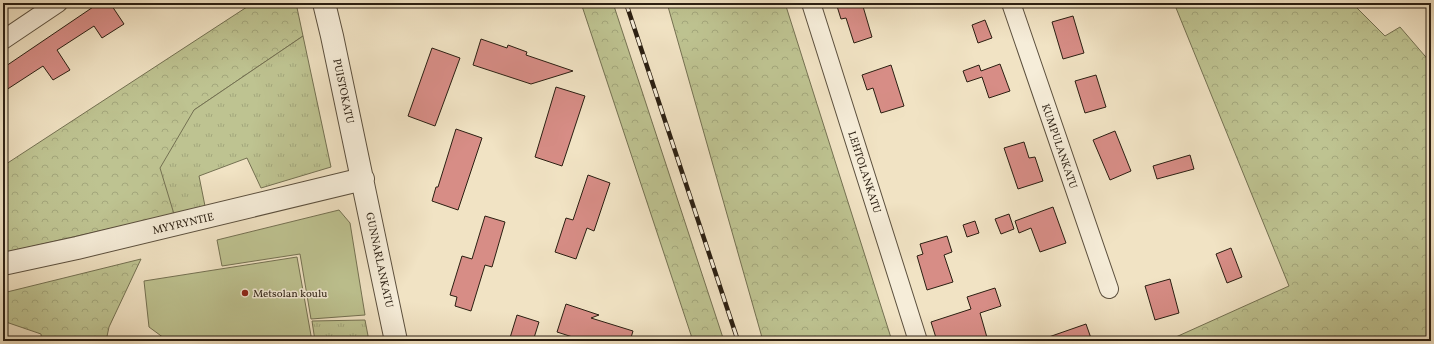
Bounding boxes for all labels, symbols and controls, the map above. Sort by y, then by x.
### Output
street label: PUISTOKATU [328,57,357,125]
street label: KUMPULANKATU [1037,102,1080,191]
street label: LEHTOLANKATU [843,129,884,215]
street label: MYYRYNTIE [151,210,216,239]
street label: GUNNARLANKATU [361,211,396,309]
place label: Metsolan koulu [253,287,327,302]
marker: Metsolan koulu [240,288,250,298]

